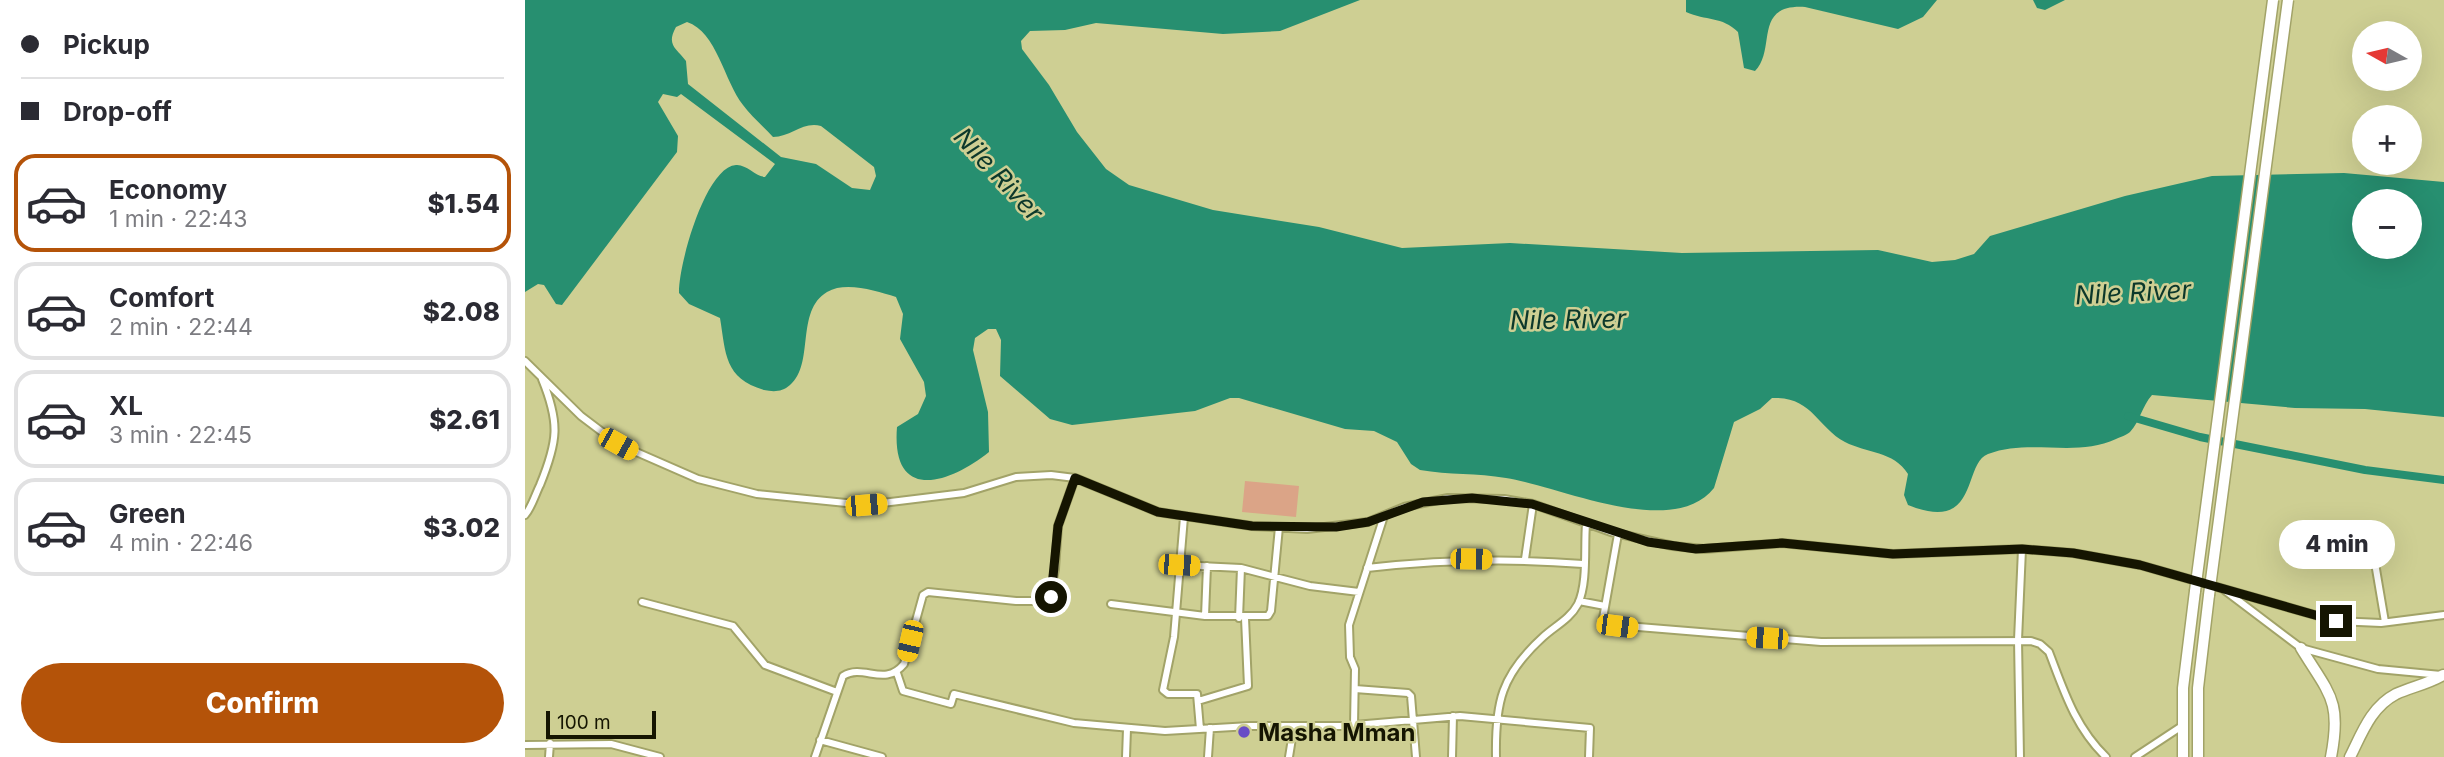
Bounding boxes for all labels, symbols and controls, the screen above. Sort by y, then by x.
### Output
north arrow [2352,21,2422,91]
map controls [2352,21,2422,259]
text: Pickup [63,29,150,60]
text: Drop-off [63,96,172,127]
button: + [2352,105,2422,175]
water label: Nile River [948,121,1051,228]
icon: car [25,172,88,235]
text: Economy [109,174,227,205]
text: $1.54 [427,188,500,219]
button: − [2352,189,2422,259]
text: 1 min · 22:43 [109,205,247,233]
water label: Nile River [2074,273,2193,311]
icon: car [25,280,88,343]
text: Comfort [109,282,214,313]
text: $2.08 [423,296,500,327]
water label: Nile River [1510,302,1628,336]
text: 2 min · 22:44 [109,313,253,341]
icon: car [25,388,88,451]
text: XL [109,390,143,421]
text: $2.61 [429,404,500,435]
text: 3 min · 22:45 [109,421,252,449]
car [595,425,642,463]
car [845,493,888,517]
icon: car [25,496,88,559]
text: Green [109,498,186,529]
text: $3.02 [423,512,500,543]
callout: 4 min [2278,520,2394,568]
text: 4 min · 22:46 [109,529,253,557]
text: 4 min [2305,530,2369,558]
car [1450,548,1493,570]
car [1158,553,1201,577]
route start [1035,581,1067,613]
route end [2320,605,2352,637]
car [1595,613,1640,639]
car [896,618,925,664]
car [1746,626,1789,650]
button: Confirm [21,663,504,743]
scale bar [546,708,656,740]
text: 100 m [557,711,611,734]
place label: Masha Mman [1258,718,1415,747]
marker: Masha Mman [1236,724,1252,740]

